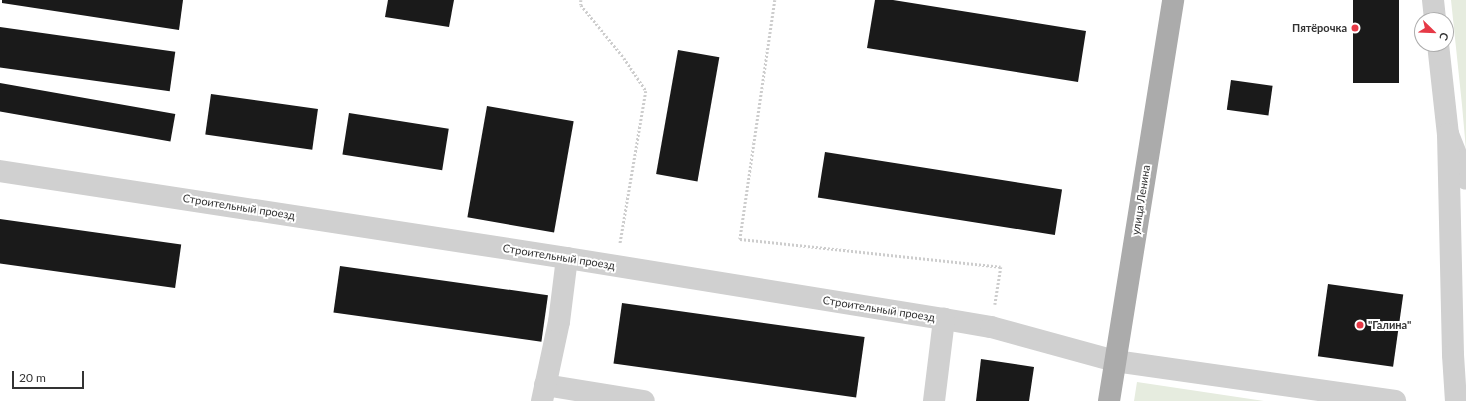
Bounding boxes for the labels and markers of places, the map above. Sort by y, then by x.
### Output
place label: Пятёрочка [1292,21,1347,35]
marker: Пятёрочка [1350,23,1360,33]
place label: "Галина" [1368,318,1411,332]
marker: "Галина" [1355,320,1365,330]

